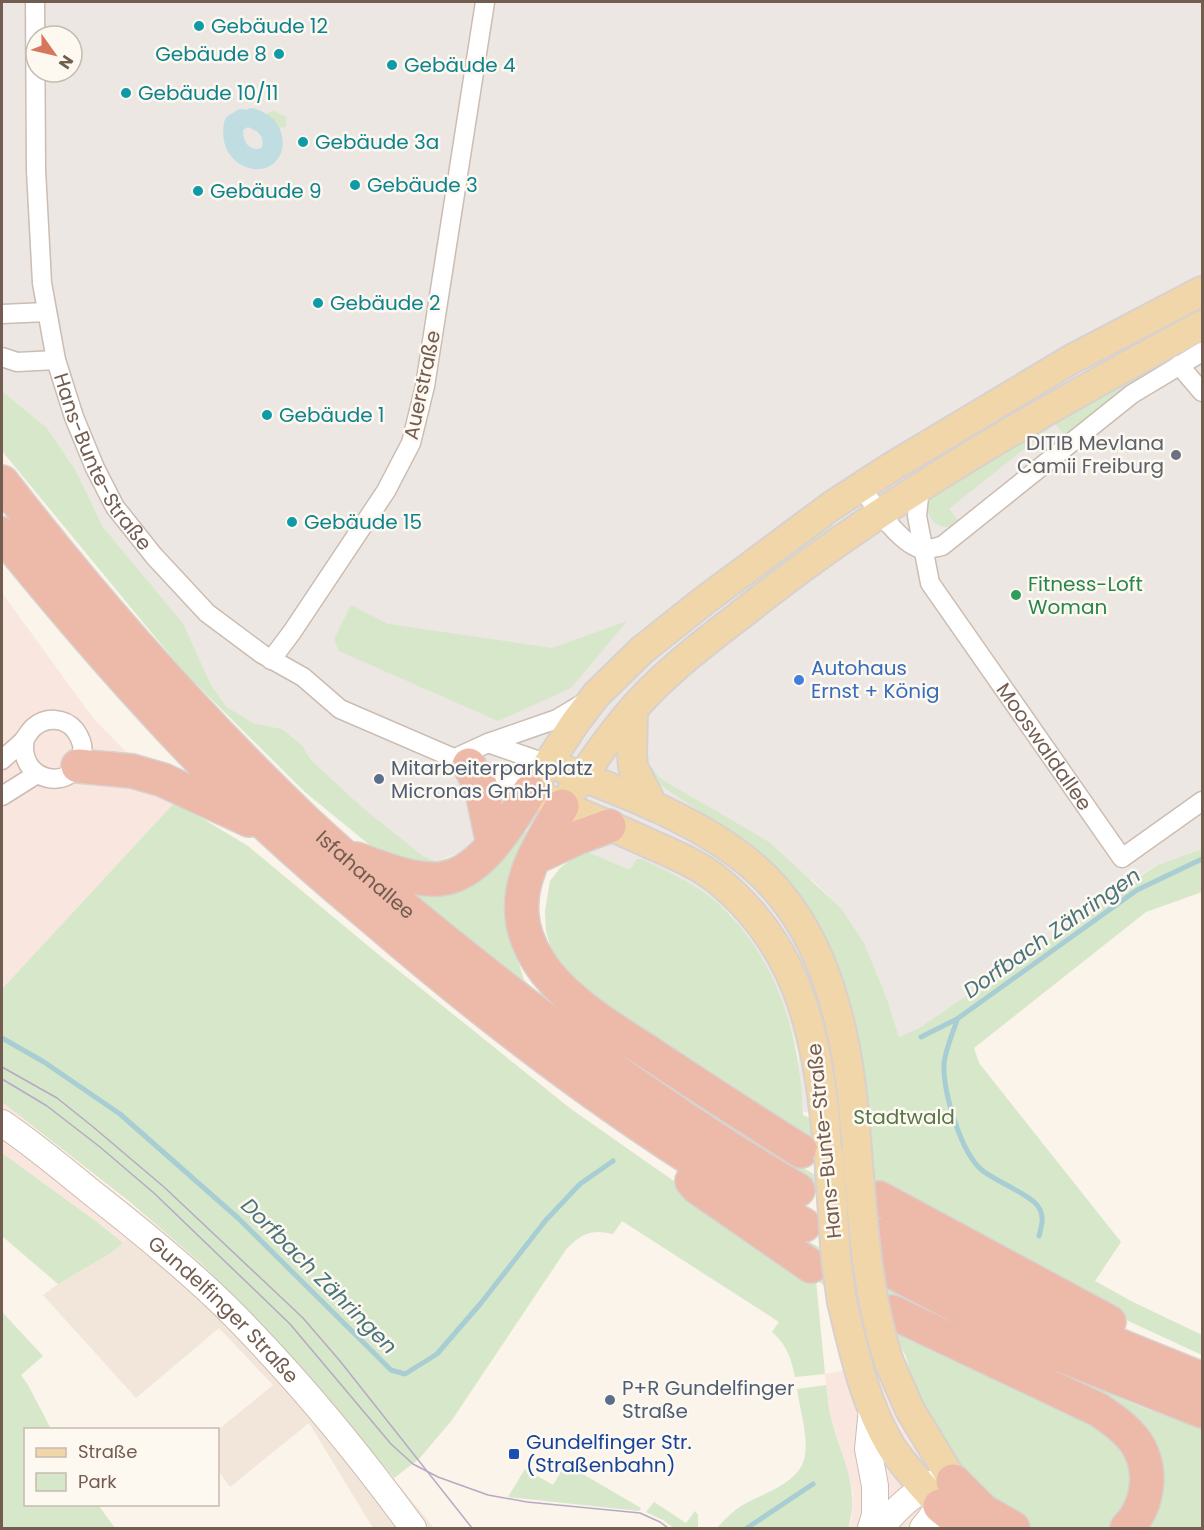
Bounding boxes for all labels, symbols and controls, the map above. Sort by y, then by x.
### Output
place label: Gebäude 12 [211,12,328,40]
marker: Gebäude 12 [192,19,206,33]
north arrow [24,24,84,84]
place label: Gebäude 8 [155,40,267,68]
marker: Gebäude 8 [272,47,286,61]
text: N [53,51,79,74]
place label: Gebäude 4 [404,51,516,79]
marker: Gebäude 4 [385,58,399,72]
place label: Gebäude 10/11 [138,79,278,107]
marker: Gebäude 10/11 [119,86,133,100]
place label: Gebäude 3a [315,128,439,156]
marker: Gebäude 3a [296,135,310,149]
place label: Gebäude 3 [367,171,478,199]
place label: Gebäude 9 [210,177,322,205]
marker: Gebäude 3 [348,178,362,192]
marker: Gebäude 9 [191,184,205,198]
place label: Gebäude 2 [330,289,441,317]
marker: Gebäude 2 [311,296,325,310]
street label: Auerstraße [397,328,447,442]
street label: Hans-Bunte-Straße [47,370,158,556]
place label: Gebäude 1 [279,401,384,429]
marker: Gebäude 1 [260,408,274,422]
place label: DITIB Mevlana Camii Freiburg [1017,429,1164,480]
marker: DITIB Mevlana Camii Freiburg [1169,448,1183,462]
place label: Gebäude 15 [304,508,422,536]
marker: Gebäude 15 [285,515,299,529]
place label: Fitness-Loft Woman [1028,570,1143,621]
marker: Fitness-Loft Woman [1009,588,1023,602]
place label: Autohaus Ernst + König [811,654,940,705]
marker: Autohaus Ernst + König [792,673,806,687]
street label: Mooswaldallee [990,677,1099,816]
place label: Mitarbeiterparkplatz Micronas GmbH [391,754,593,805]
marker: Mitarbeiterparkplatz Micronas GmbH [372,772,386,786]
street label: Isfahanallee [310,824,421,925]
water label: Dorfbach Zähringen [957,860,1146,1005]
street label: Hans-Bunte-Straße [800,1042,848,1240]
park label: Stadtwald [853,1103,955,1131]
water label: Dorfbach Zähringen [235,1191,404,1360]
street label: Gundelfinger Straße [142,1229,305,1390]
place label: P+R Gundelfinger Straße [622,1374,794,1425]
marker: P+R Gundelfinger Straße [603,1393,617,1407]
legend [24,1428,219,1506]
place label: Gundelfinger Str. (Straßenbahn) [526,1428,692,1479]
text: Straße [78,1439,137,1464]
marker: Gundelfinger Str. (Straßenbahn) [507,1447,521,1461]
text: Park [78,1469,117,1494]

